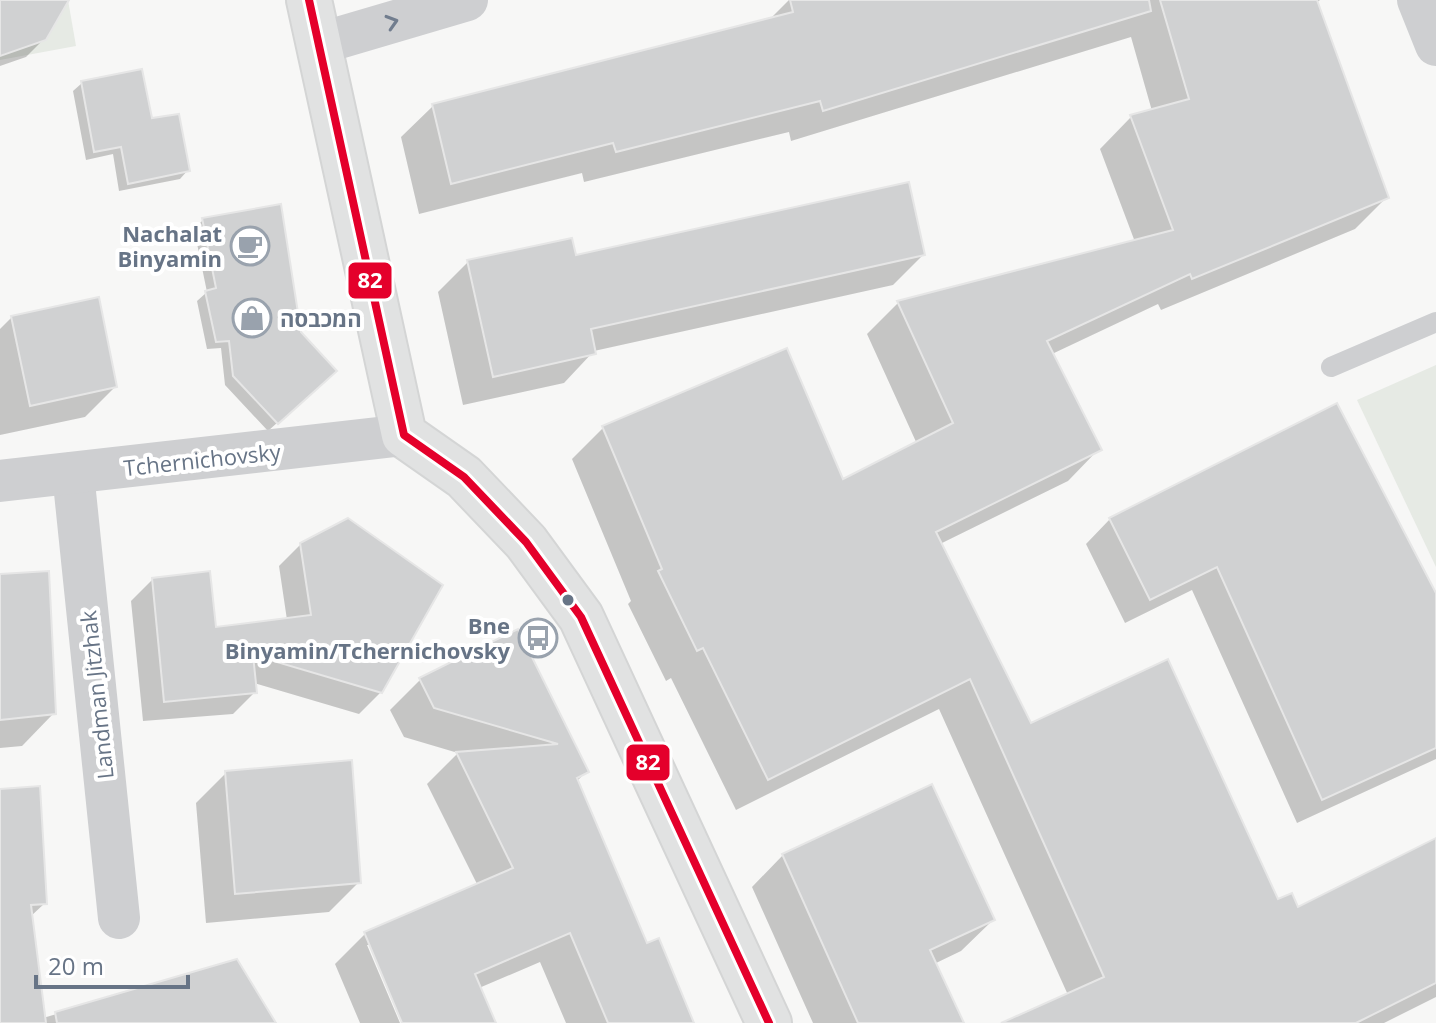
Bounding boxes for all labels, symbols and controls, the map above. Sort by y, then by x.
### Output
one-way arrow [385,15,399,31]
place label: Nachalat Binyamin [117,218,222,273]
cafe icon: Nachalat Binyamin [229,225,271,267]
line badge: 82 [347,261,393,300]
text: 82 [357,264,383,294]
shop icon: המכבסה [231,297,273,339]
place label: המכבסה [280,303,362,333]
street label: Tchernichovsky [122,436,283,482]
unlabelled marker [560,592,576,608]
street label: Landman Jitzhak [72,609,120,781]
place label: Bne Binyamin/Tchernichovsky [225,610,510,665]
bus stop icon: Bne Binyamin/Tchernichovsky [517,617,559,659]
line badge: 82 [625,743,671,782]
text: 82 [635,746,661,776]
scale bar [36,939,188,989]
text: 20 m [48,949,104,982]

